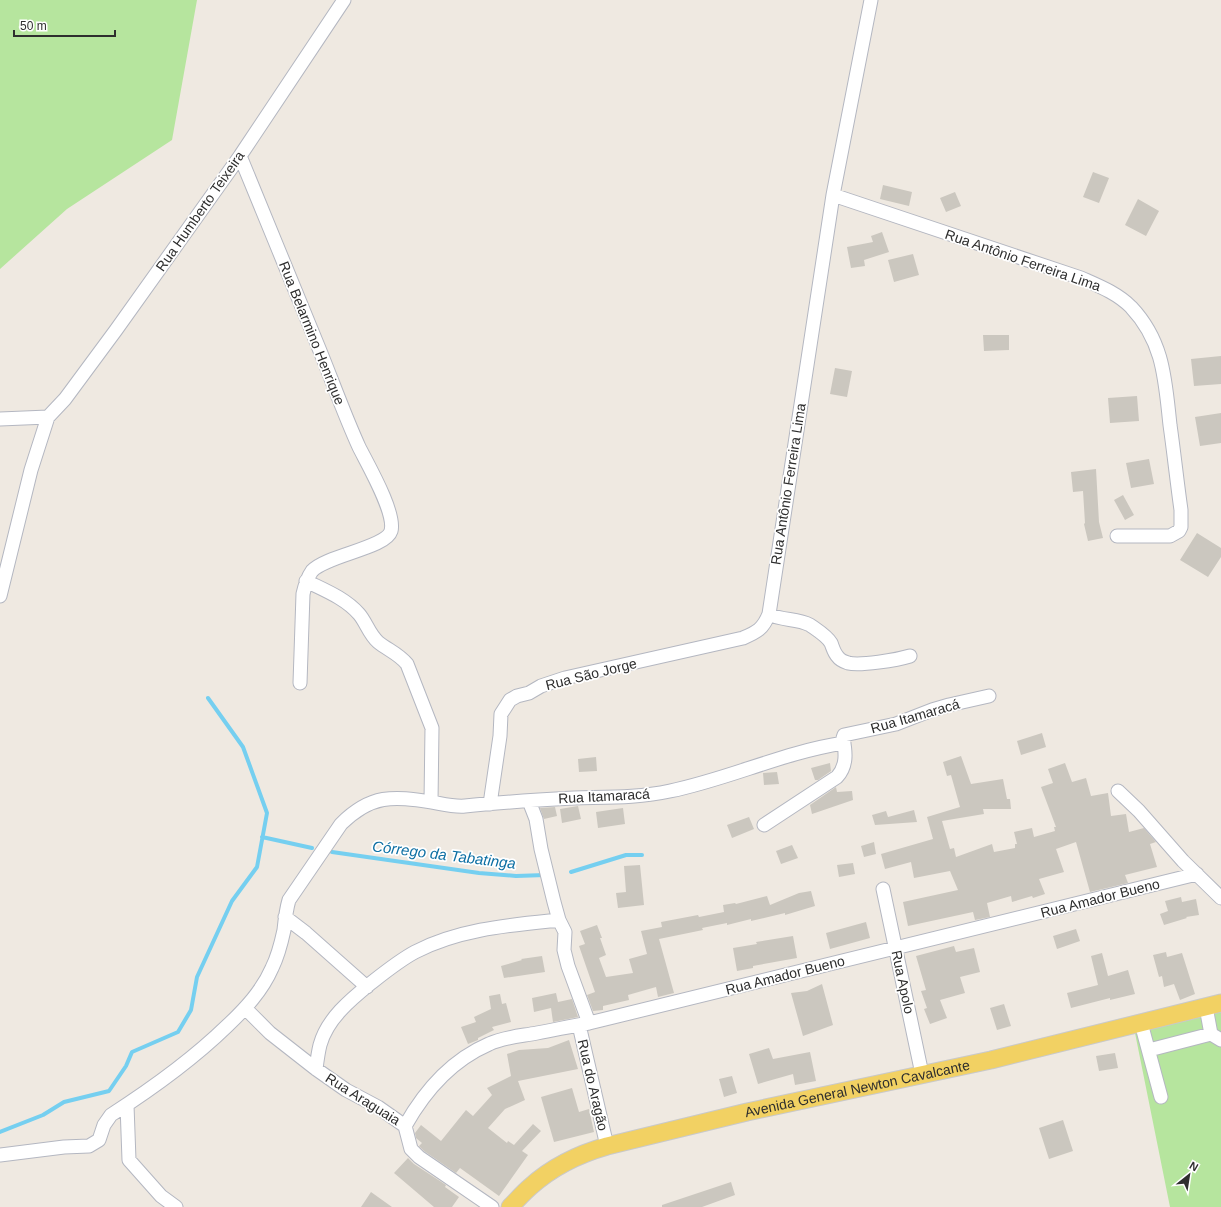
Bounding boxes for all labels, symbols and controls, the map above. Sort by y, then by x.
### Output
scale bar [14,12,115,38]
text: 50 m [20,19,47,33]
street label: Rua Humberto Teixeira [152,148,248,274]
street label: Rua Antônio Ferreira Lima [943,226,1103,294]
street label: Rua Belarmino Henrique [276,259,348,407]
street label: Rua Antônio Ferreira Lima [767,402,809,566]
street label: Rua São Jorge [544,655,638,693]
street label: Rua Itamaracá [869,696,962,736]
street label: Rua Itamaracá [558,786,650,806]
water label: Córrego da Tabatinga [371,837,517,872]
street label: Rua Amador Bueno [1039,875,1161,921]
street label: Rua Apolo [888,949,918,1015]
street label: Rua Amador Bueno [724,952,846,998]
street label: Rua do Aragão [575,1038,611,1133]
street label: Avenida General Newton Cavalcante [743,1057,971,1120]
street label: Rua Araguaia [323,1070,403,1128]
north arrow [1169,1155,1209,1195]
text: N [1188,1159,1200,1174]

